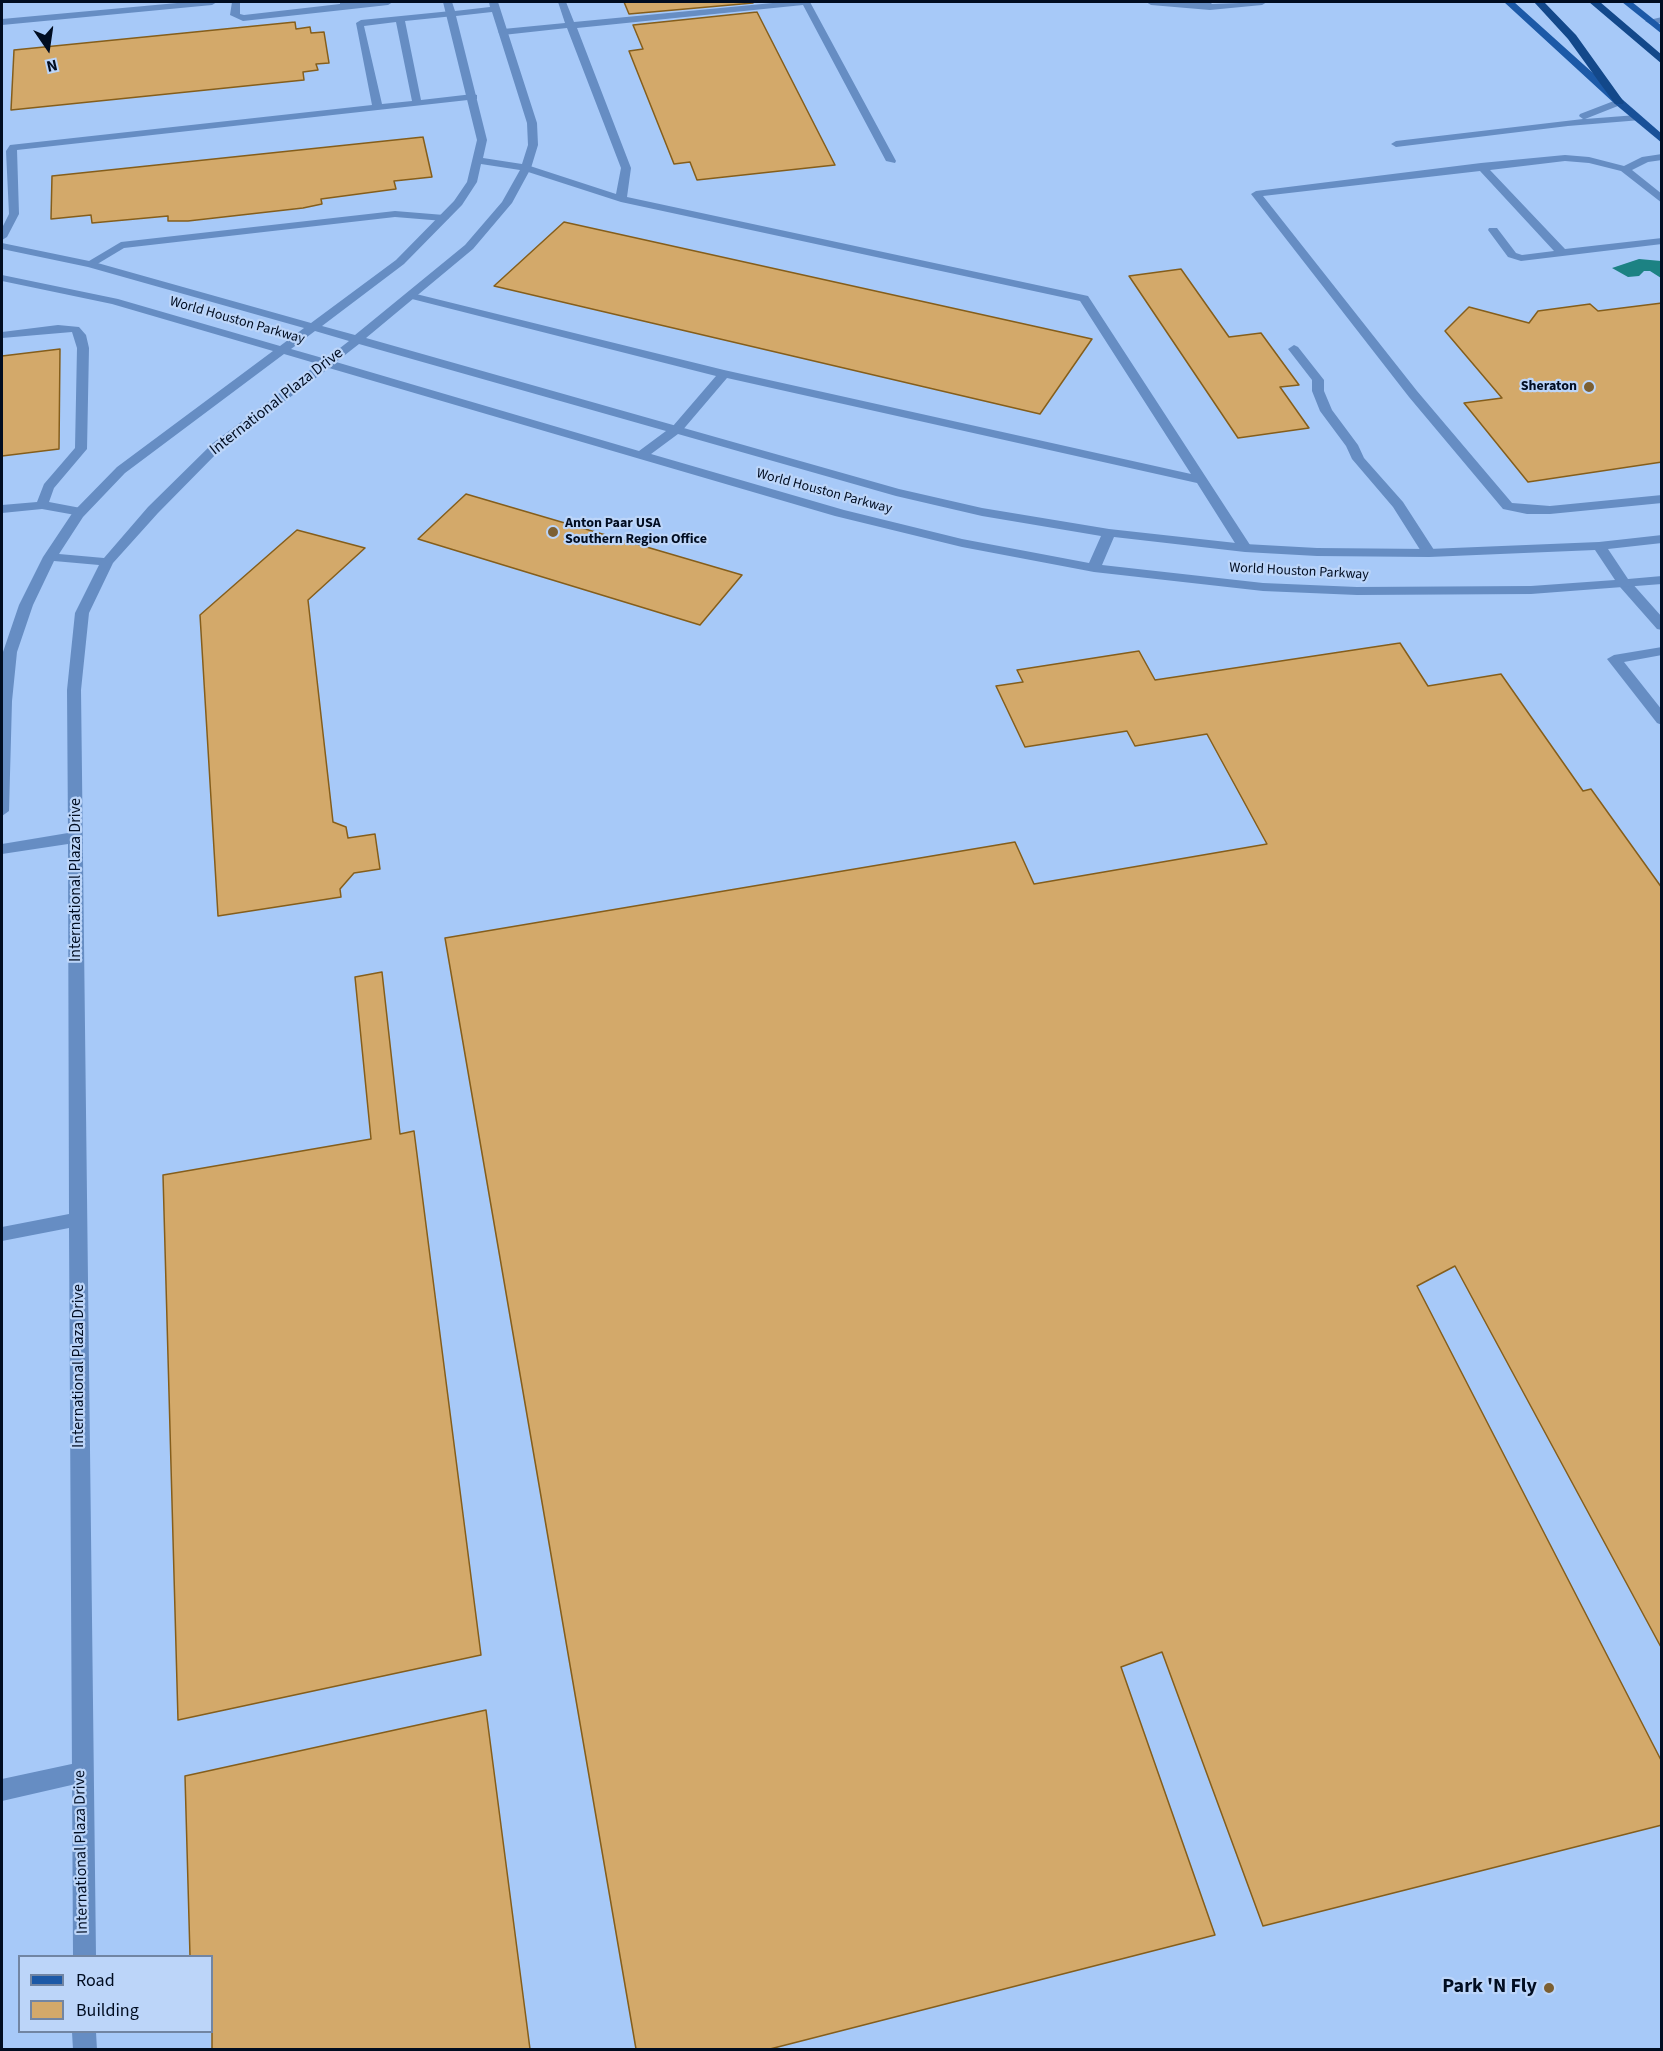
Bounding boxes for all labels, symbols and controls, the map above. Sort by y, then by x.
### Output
north arrow [18,18,78,78]
text: N [44,54,60,77]
street label: World Houston Parkway [167,294,307,348]
street label: International Plaza Drive [207,344,347,460]
place label: Sheraton [1521,379,1577,395]
marker: Sheraton [1582,380,1596,394]
street label: World Houston Parkway [754,466,894,518]
place label: Anton Paar USA Southern Region Office [565,516,707,548]
marker: Anton Paar USA Southern Region Office [546,525,560,539]
street label: World Houston Parkway [1229,560,1369,584]
street label: International Plaza Drive [66,798,86,962]
street label: International Plaza Drive [69,1284,89,1448]
street label: International Plaza Drive [71,1770,93,1934]
legend [18,1955,213,2033]
text: Road [76,1968,115,1993]
place label: Park 'N Fly [1442,1976,1537,2000]
marker: Park 'N Fly [1542,1981,1556,1995]
text: Building [76,1998,139,2023]

